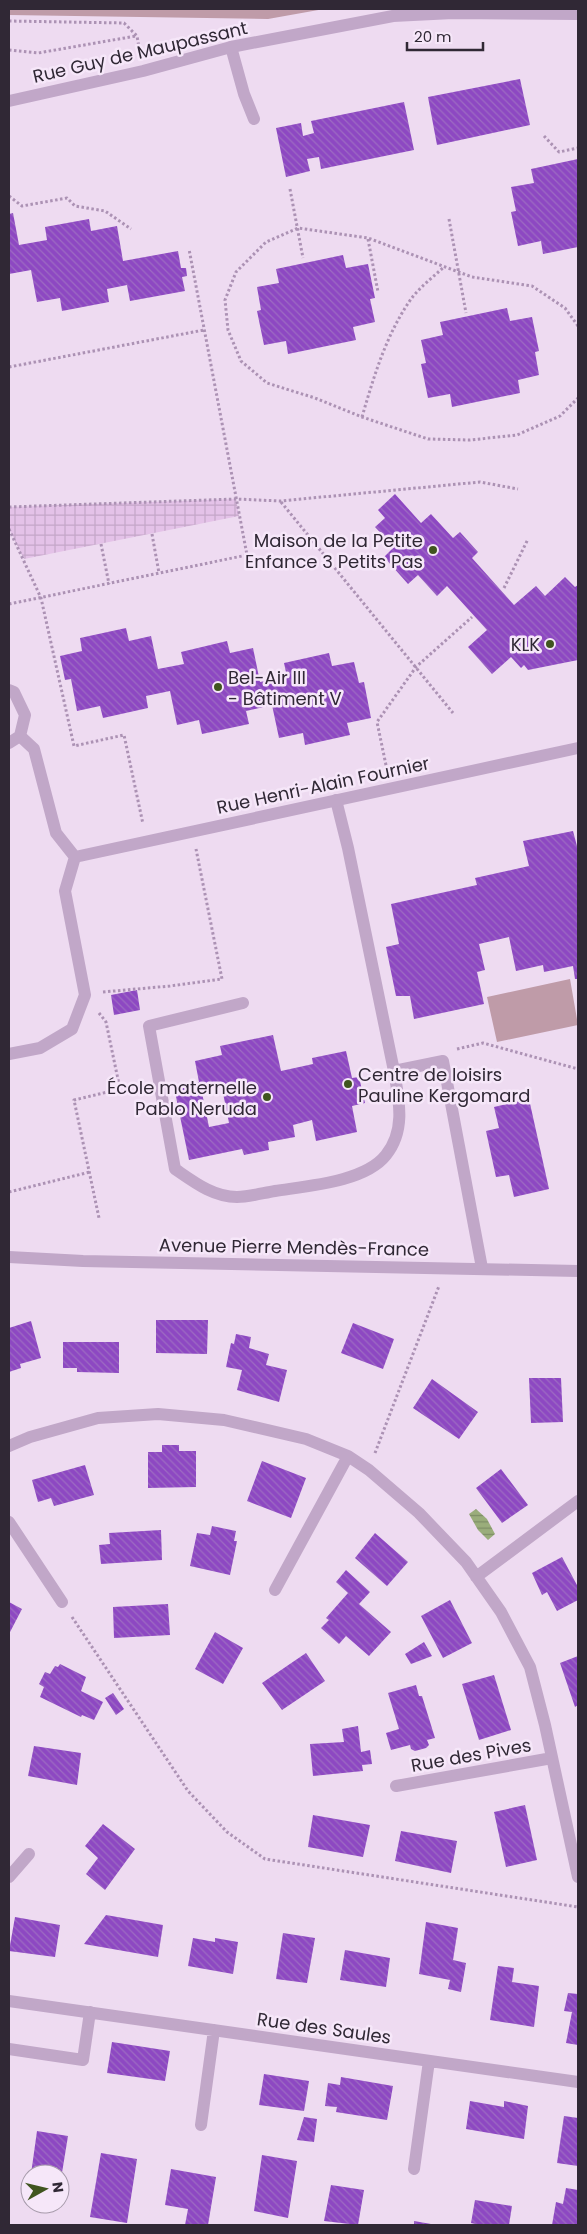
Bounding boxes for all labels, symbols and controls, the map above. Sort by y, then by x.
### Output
street label: Rue Guy de Maupassant [30,15,250,89]
scale bar [407,20,483,52]
text: 20 m [414,26,452,47]
place label: Maison de la Petite Enfance 3 Petits Pas [245,528,423,574]
marker: Maison de la Petite Enfance 3 Petits Pas [427,544,439,556]
place label: KLK [511,632,540,657]
marker: KLK [544,638,556,650]
place label: Bel-Air III - Bâtiment V [228,665,342,711]
marker: Bel-Air III - Bâtiment V [212,681,224,693]
street label: Rue Henri-Alain Fournier [214,750,432,820]
place label: Centre de loisirs Pauline Kergomard [358,1062,530,1108]
place label: École maternelle Pablo Neruda [107,1075,257,1121]
marker: Centre de loisirs Pauline Kergomard [342,1078,354,1090]
marker: École maternelle Pablo Neruda [261,1091,273,1103]
street label: Avenue Pierre Mendès-France [159,1232,429,1262]
street label: Rue des Pives [409,1732,533,1778]
street label: Rue des Saules [255,2006,393,2050]
north arrow [20,2164,70,2214]
text: N [47,2181,69,2194]

